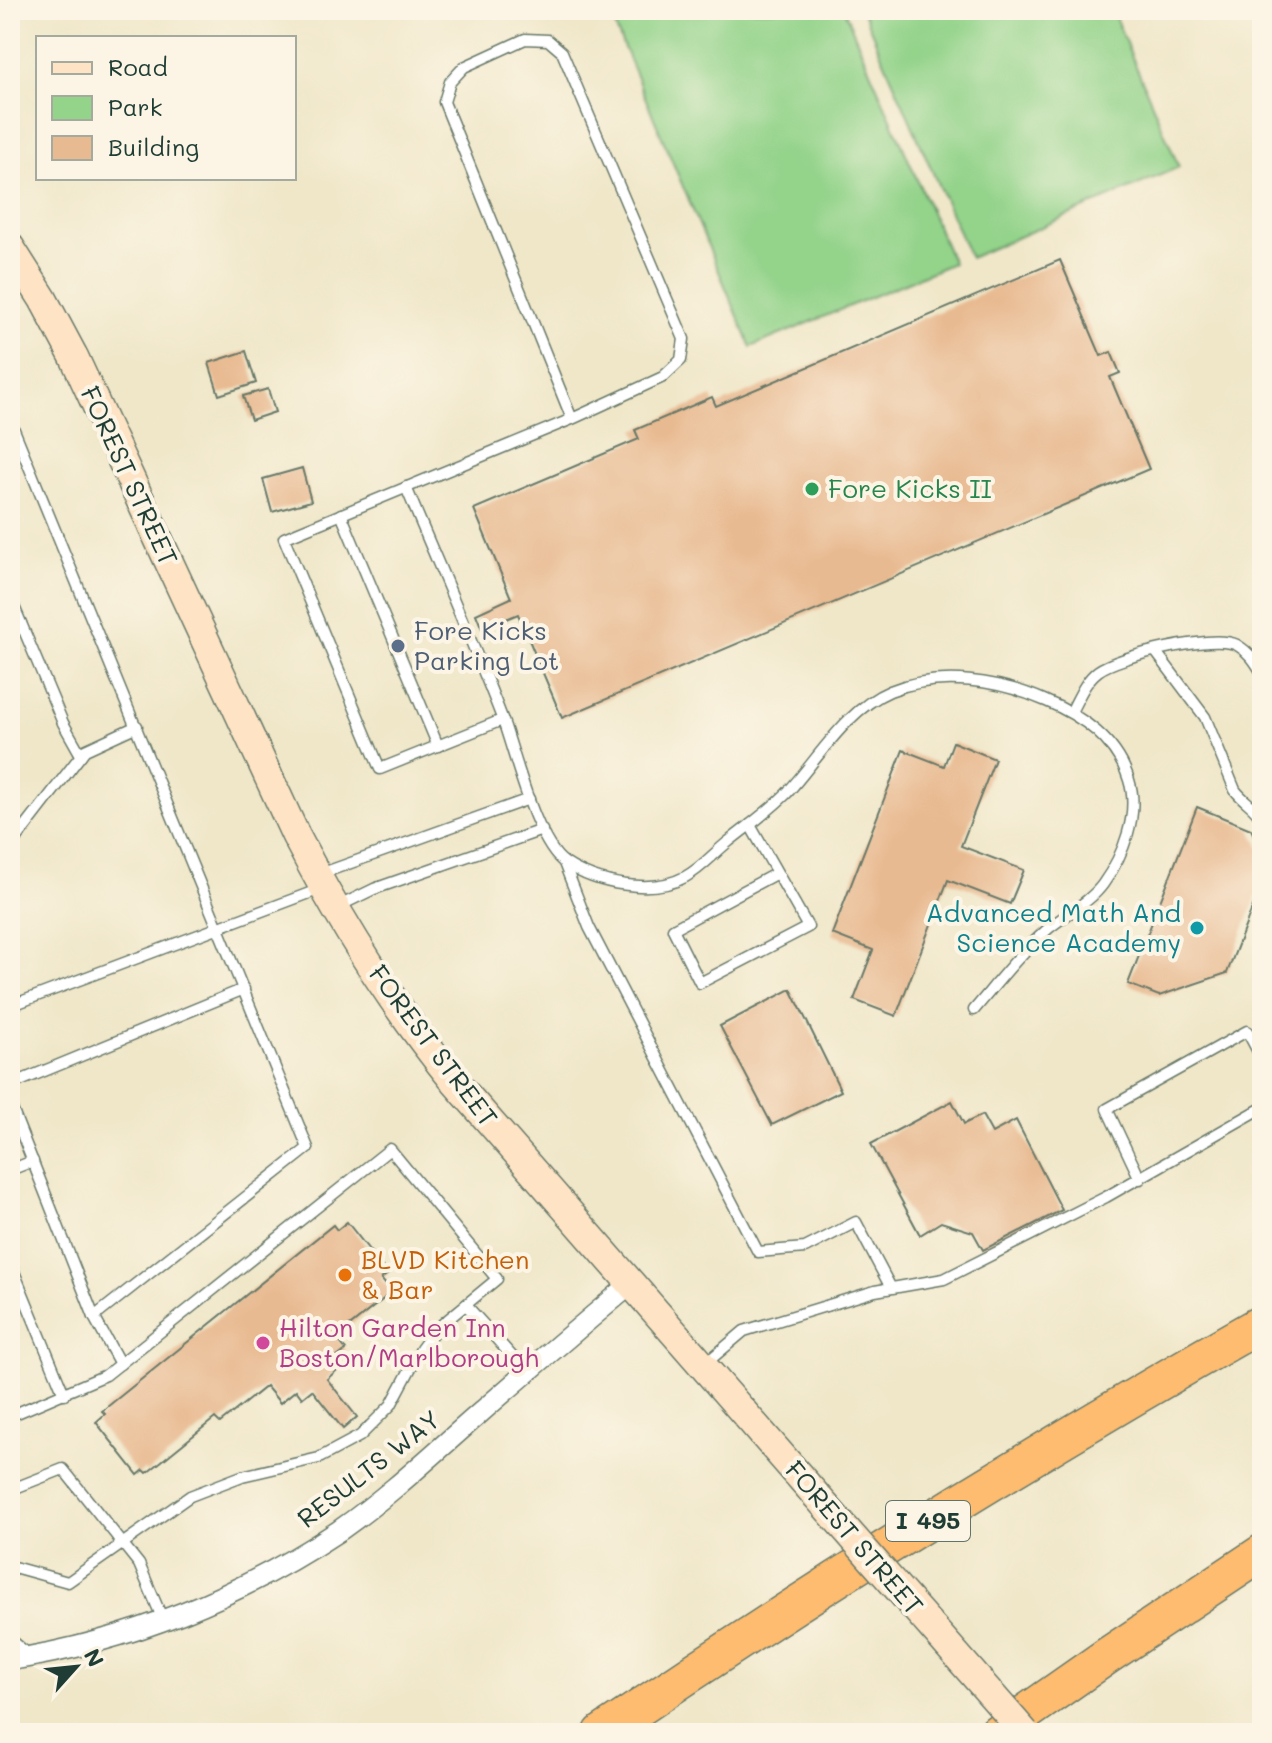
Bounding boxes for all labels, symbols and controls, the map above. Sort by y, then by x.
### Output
legend [36,36,296,180]
text: Road [108,51,168,82]
text: Park [108,91,162,122]
text: Building [108,131,199,162]
street label: FOREST STREET [73,380,186,571]
place label: Fore Kicks II [828,471,992,505]
marker: Fore Kicks II [803,480,821,498]
place label: Fore Kicks Parking Lot [414,613,559,677]
marker: Fore Kicks Parking Lot [389,637,407,655]
place label: Advanced Math And Science Academy [926,895,1181,959]
marker: Advanced Math And Science Academy [1188,919,1206,937]
street label: FOREST STREET [362,958,506,1133]
place label: BLVD Kitchen & Bar [361,1242,529,1306]
marker: BLVD Kitchen & Bar [336,1266,354,1284]
place label: Hilton Garden Inn Boston/Marlborough [279,1310,539,1374]
marker: Hilton Garden Inn Boston/Marlborough [254,1334,272,1352]
street label: RESULTS WAY [290,1402,447,1535]
street label: FOREST STREET [778,1453,931,1622]
road number: I 495 [886,1501,970,1541]
north arrow [36,1627,116,1707]
text: N [78,1644,111,1672]

